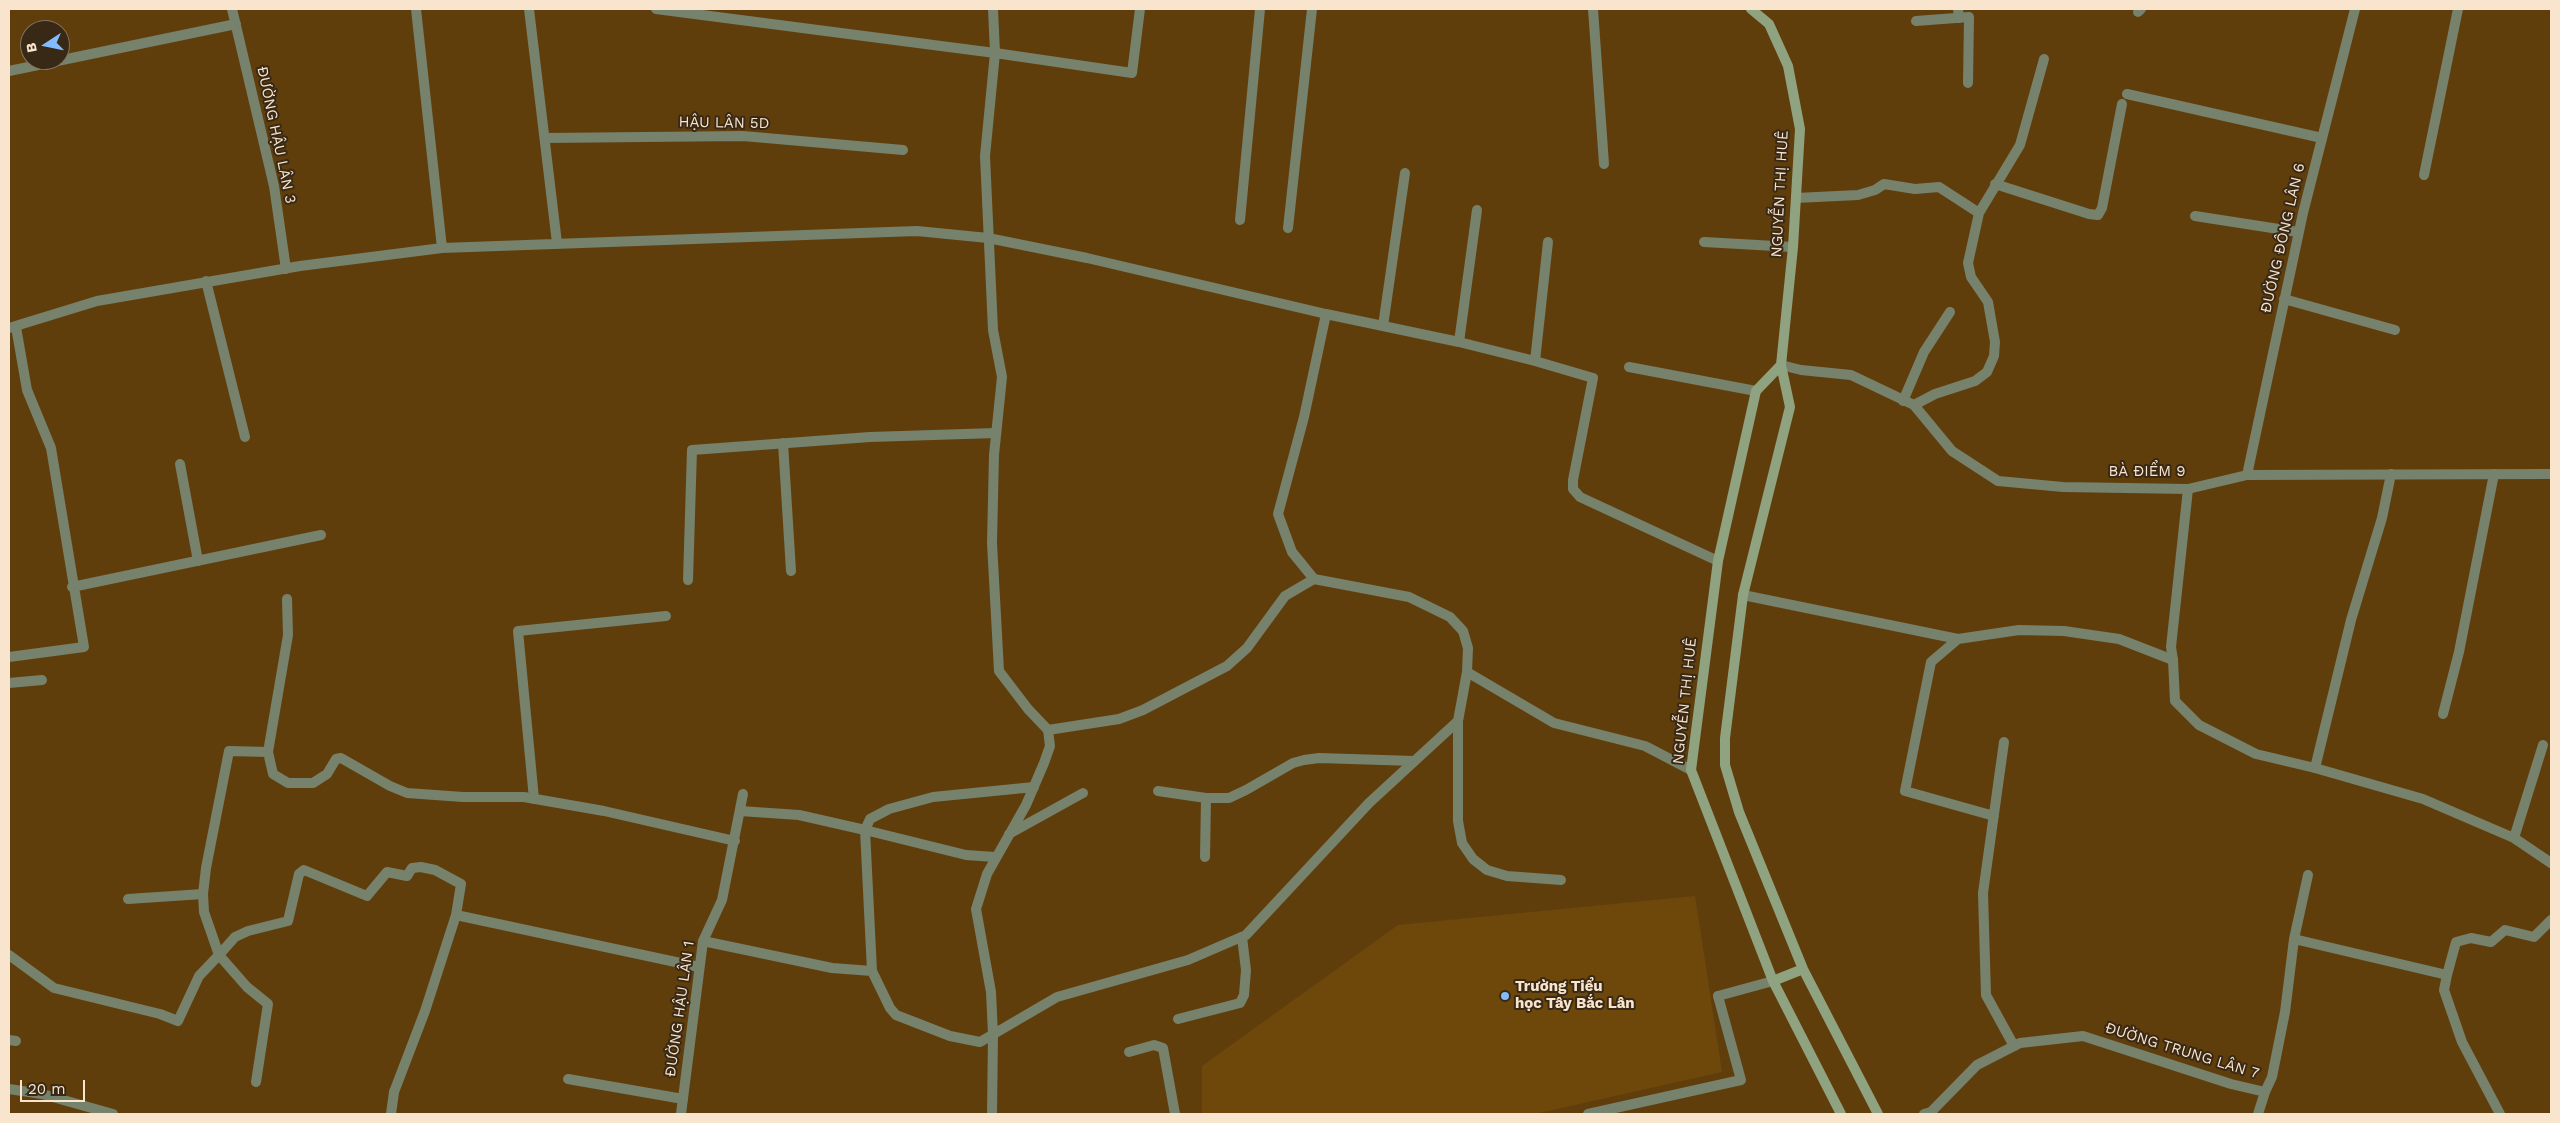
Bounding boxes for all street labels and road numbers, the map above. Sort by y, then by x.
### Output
street label: ĐƯỜNG HẬU LÂN 3 [253,65,299,205]
street label: HẬU LÂN 5D [678,113,770,133]
street label: NGUYỄN THỊ HUÊ [1768,130,1792,258]
street label: ĐƯỜNG ĐÔNG LÂN 6 [2257,161,2309,315]
street label: BÀ ĐIỂM 9 [2109,463,2185,481]
street label: NGUYỄN THỊ HUÊ [1669,637,1701,765]
street label: ĐƯỜNG HẬU LÂN 1 [662,940,698,1078]
street label: ĐƯỜNG TRUNG LÂN 7 [2103,1019,2261,1083]

